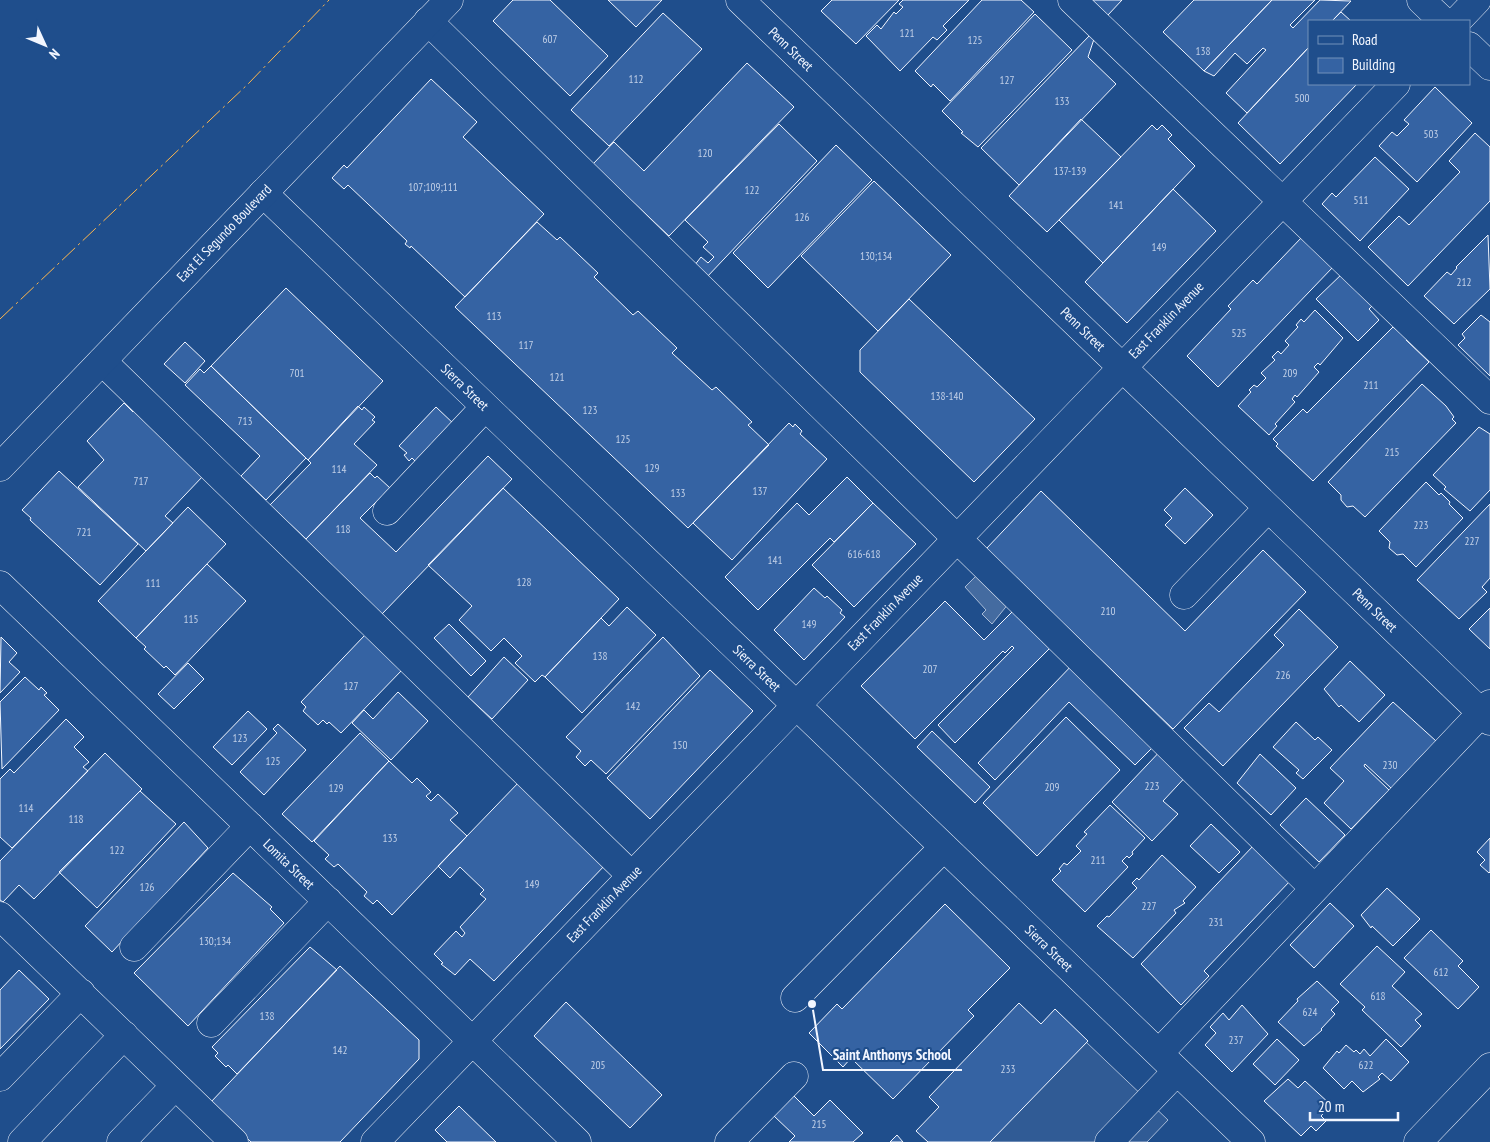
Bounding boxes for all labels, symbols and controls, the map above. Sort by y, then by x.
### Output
north arrow [20,20,70,70]
legend [1308,20,1470,85]
street label: Penn Street [765,23,817,75]
house number: 121 [900,26,914,40]
text: Road [1352,30,1378,49]
house number: 607 [543,32,557,46]
house number: 125 [968,33,982,47]
house number: 138 [1196,44,1210,58]
text: N [45,45,63,63]
text: Building [1352,55,1395,74]
house number: 112 [629,72,643,86]
house number: 127 [1000,73,1014,87]
house number: 500 [1295,91,1309,105]
house number: 133 [1055,94,1069,108]
house number: 503 [1424,127,1438,141]
house number: 120 [698,146,712,160]
house number: 137-139 [1054,164,1086,178]
street label: East El Segundo Boulevard [173,180,275,286]
house number: 107;109;111 [408,180,458,194]
house number: 122 [745,183,759,197]
house number: 511 [1354,193,1368,207]
house number: 141 [1109,198,1123,212]
house number: 126 [795,210,809,224]
house number: 149 [1152,240,1166,254]
house number: 130;134 [860,249,892,263]
house number: 212 [1457,275,1471,289]
street label: East Franklin Avenue [1125,277,1207,362]
street label: Penn Street [1057,303,1109,355]
house number: 113 [487,309,501,323]
house number: 525 [1232,326,1246,340]
house number: 117 [519,338,533,352]
street label: Sierra Street [437,360,493,414]
house number: 701 [290,366,304,380]
house number: 209 [1283,366,1297,380]
house number: 121 [550,370,564,384]
house number: 211 [1364,378,1378,392]
house number: 138-140 [931,389,963,403]
house number: 123 [583,403,597,417]
house number: 713 [238,414,252,428]
house number: 125 [616,432,630,446]
house number: 215 [1385,445,1399,459]
house number: 129 [645,461,659,475]
house number: 114 [332,462,346,476]
house number: 717 [134,474,148,488]
house number: 137 [753,484,767,498]
house number: 133 [671,486,685,500]
house number: 223 [1414,518,1428,532]
house number: 118 [336,522,350,536]
house number: 721 [77,525,91,539]
house number: 227 [1465,534,1479,548]
house number: 616-618 [848,547,880,561]
house number: 141 [768,553,782,567]
street label: East Franklin Avenue [844,569,926,654]
house number: 128 [517,575,531,589]
house number: 111 [146,576,160,590]
street label: Penn Street [1349,584,1401,636]
house number: 210 [1101,604,1115,618]
house number: 115 [184,612,198,626]
house number: 149 [802,617,816,631]
street label: Sierra Street [729,641,785,695]
house number: 138 [593,649,607,663]
house number: 207 [923,662,937,676]
house number: 226 [1276,668,1290,682]
house number: 127 [344,679,358,693]
house number: 142 [626,699,640,713]
house number: 123 [233,731,247,745]
house number: 150 [673,738,687,752]
house number: 125 [266,754,280,768]
house number: 230 [1383,758,1397,772]
house number: 223 [1145,779,1159,793]
house number: 209 [1045,780,1059,794]
house number: 129 [329,781,343,795]
house number: 114 [19,801,33,815]
house number: 118 [69,812,83,826]
house number: 133 [383,831,397,845]
street label: Lomita Street [259,835,319,893]
house number: 122 [110,843,124,857]
house number: 211 [1091,853,1105,867]
street label: East Franklin Avenue [563,861,645,946]
house number: 149 [525,877,539,891]
house number: 126 [140,880,154,894]
house number: 227 [1142,899,1156,913]
house number: 231 [1209,915,1223,929]
street label: Sierra Street [1021,921,1077,975]
house number: 130;134 [199,934,231,948]
house number: 612 [1434,965,1448,979]
house number: 618 [1371,989,1385,1003]
house number: 624 [1303,1005,1317,1019]
house number: 138 [260,1009,274,1023]
house number: 237 [1229,1033,1243,1047]
callout: Saint Anthonys School [823,1040,962,1070]
house number: 142 [333,1043,347,1057]
text: Saint Anthonys School [833,1045,952,1064]
house number: 205 [591,1058,605,1072]
house number: 622 [1359,1058,1373,1072]
house number: 233 [1001,1062,1015,1076]
scale bar [1310,1090,1398,1122]
text: 20 m [1318,1097,1344,1116]
house number: 215 [812,1117,826,1131]

